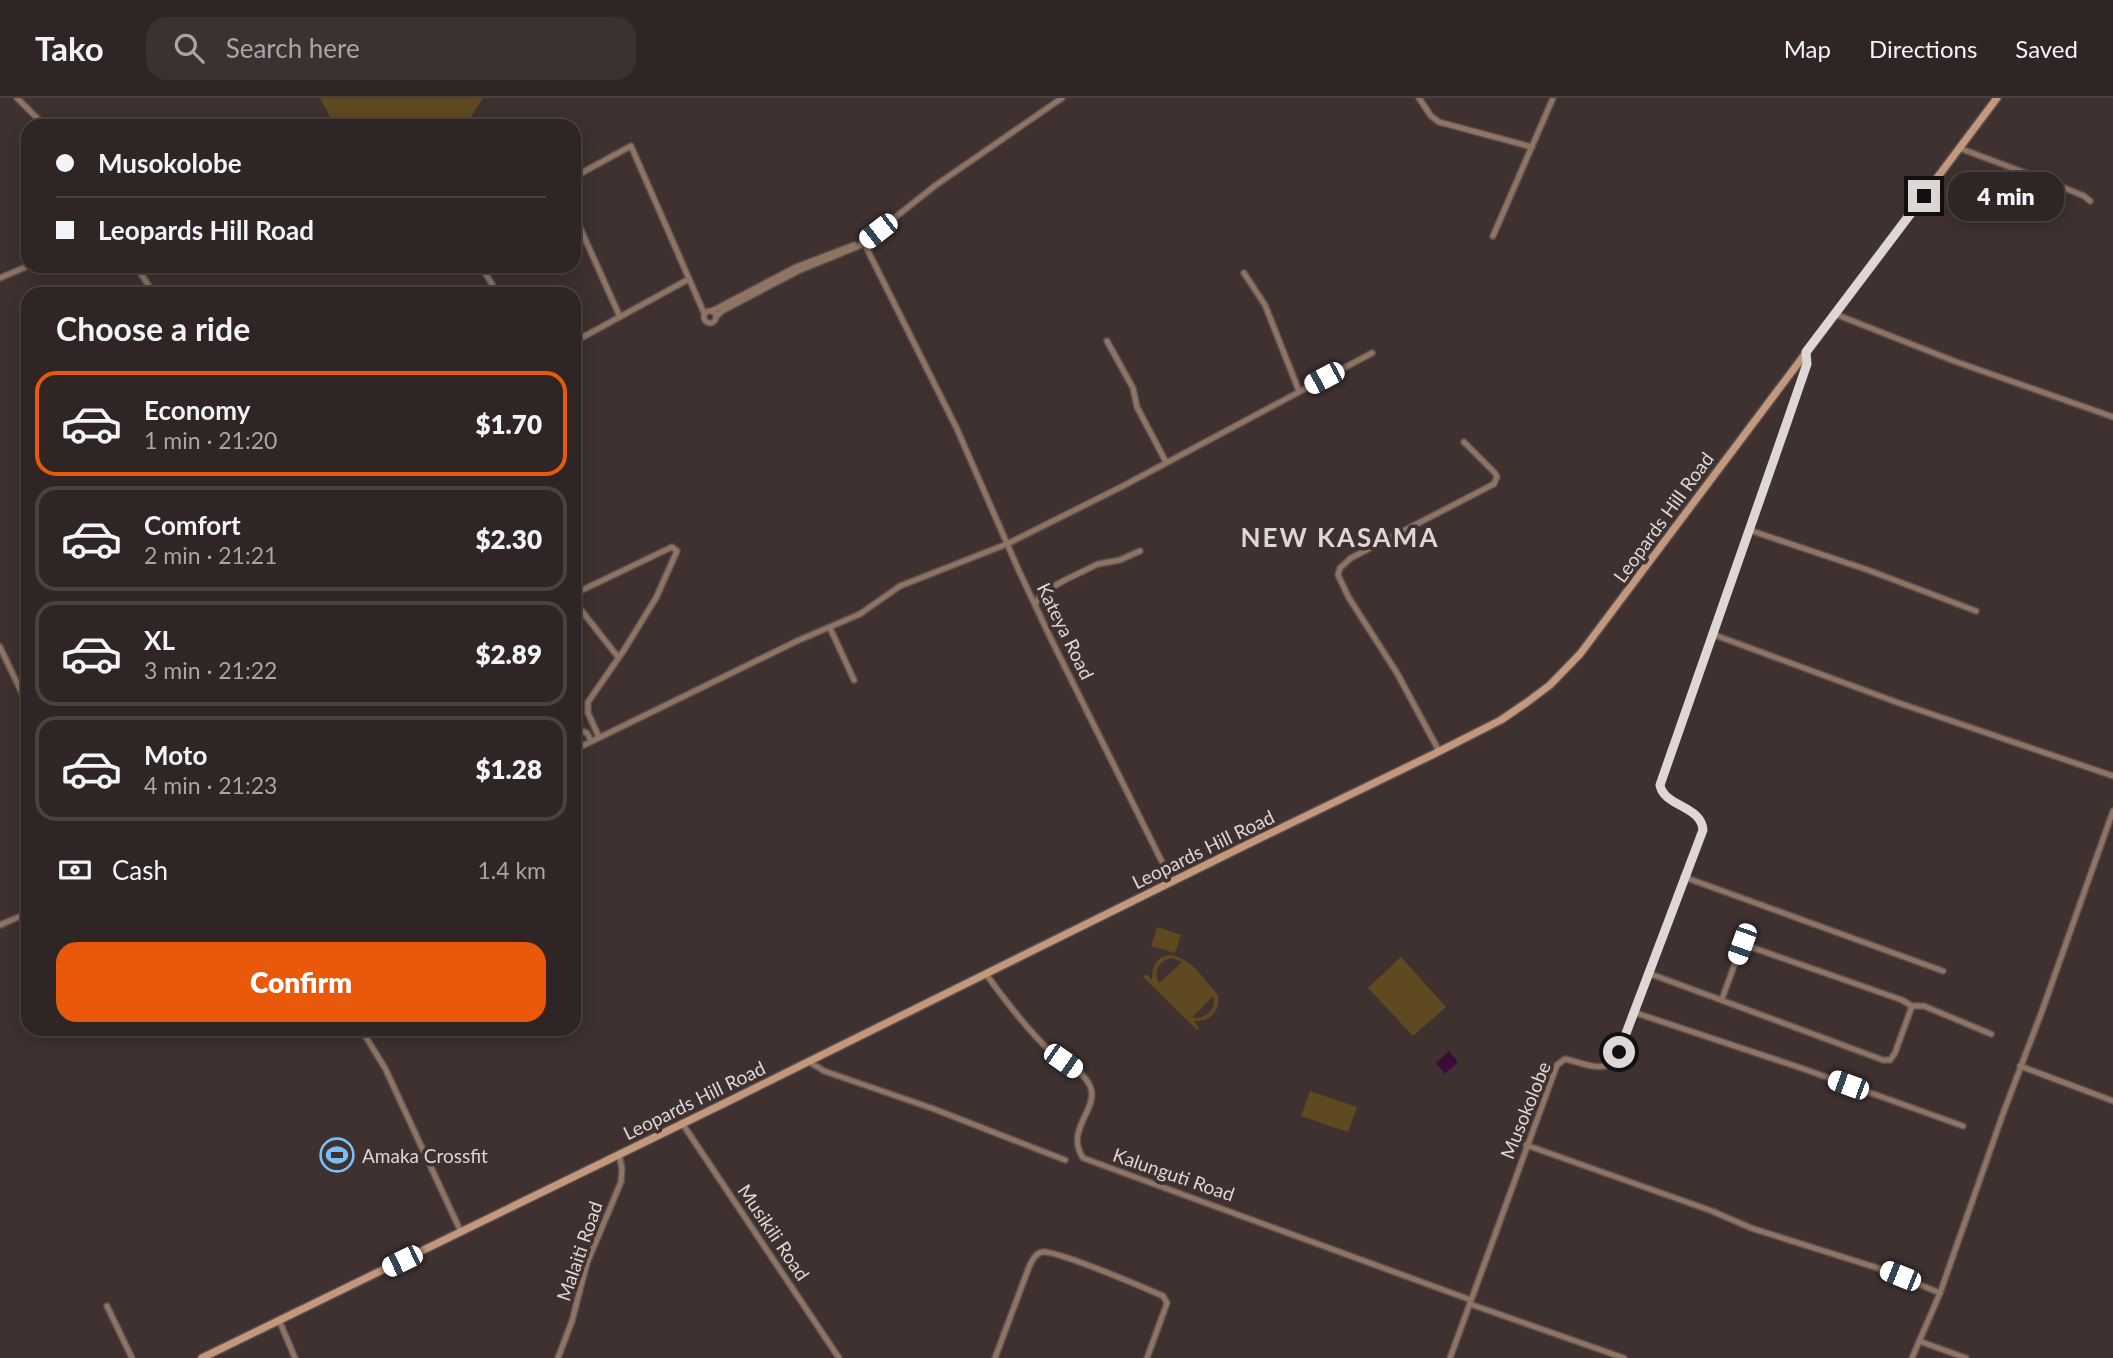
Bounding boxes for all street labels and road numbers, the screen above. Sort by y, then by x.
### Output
street label: Leopards Hill Road [1608,447,1718,587]
street label: Kateya Road [1033,579,1099,683]
street label: Leopards Hill Road [1128,805,1278,893]
street label: Leopards Hill Road [619,1056,769,1144]
street label: Musokolobe [1495,1058,1555,1162]
street label: Kalunguti Road [1110,1142,1238,1206]
street label: Musikili Road [733,1180,815,1284]
street label: Malaiti Road [551,1198,607,1304]

